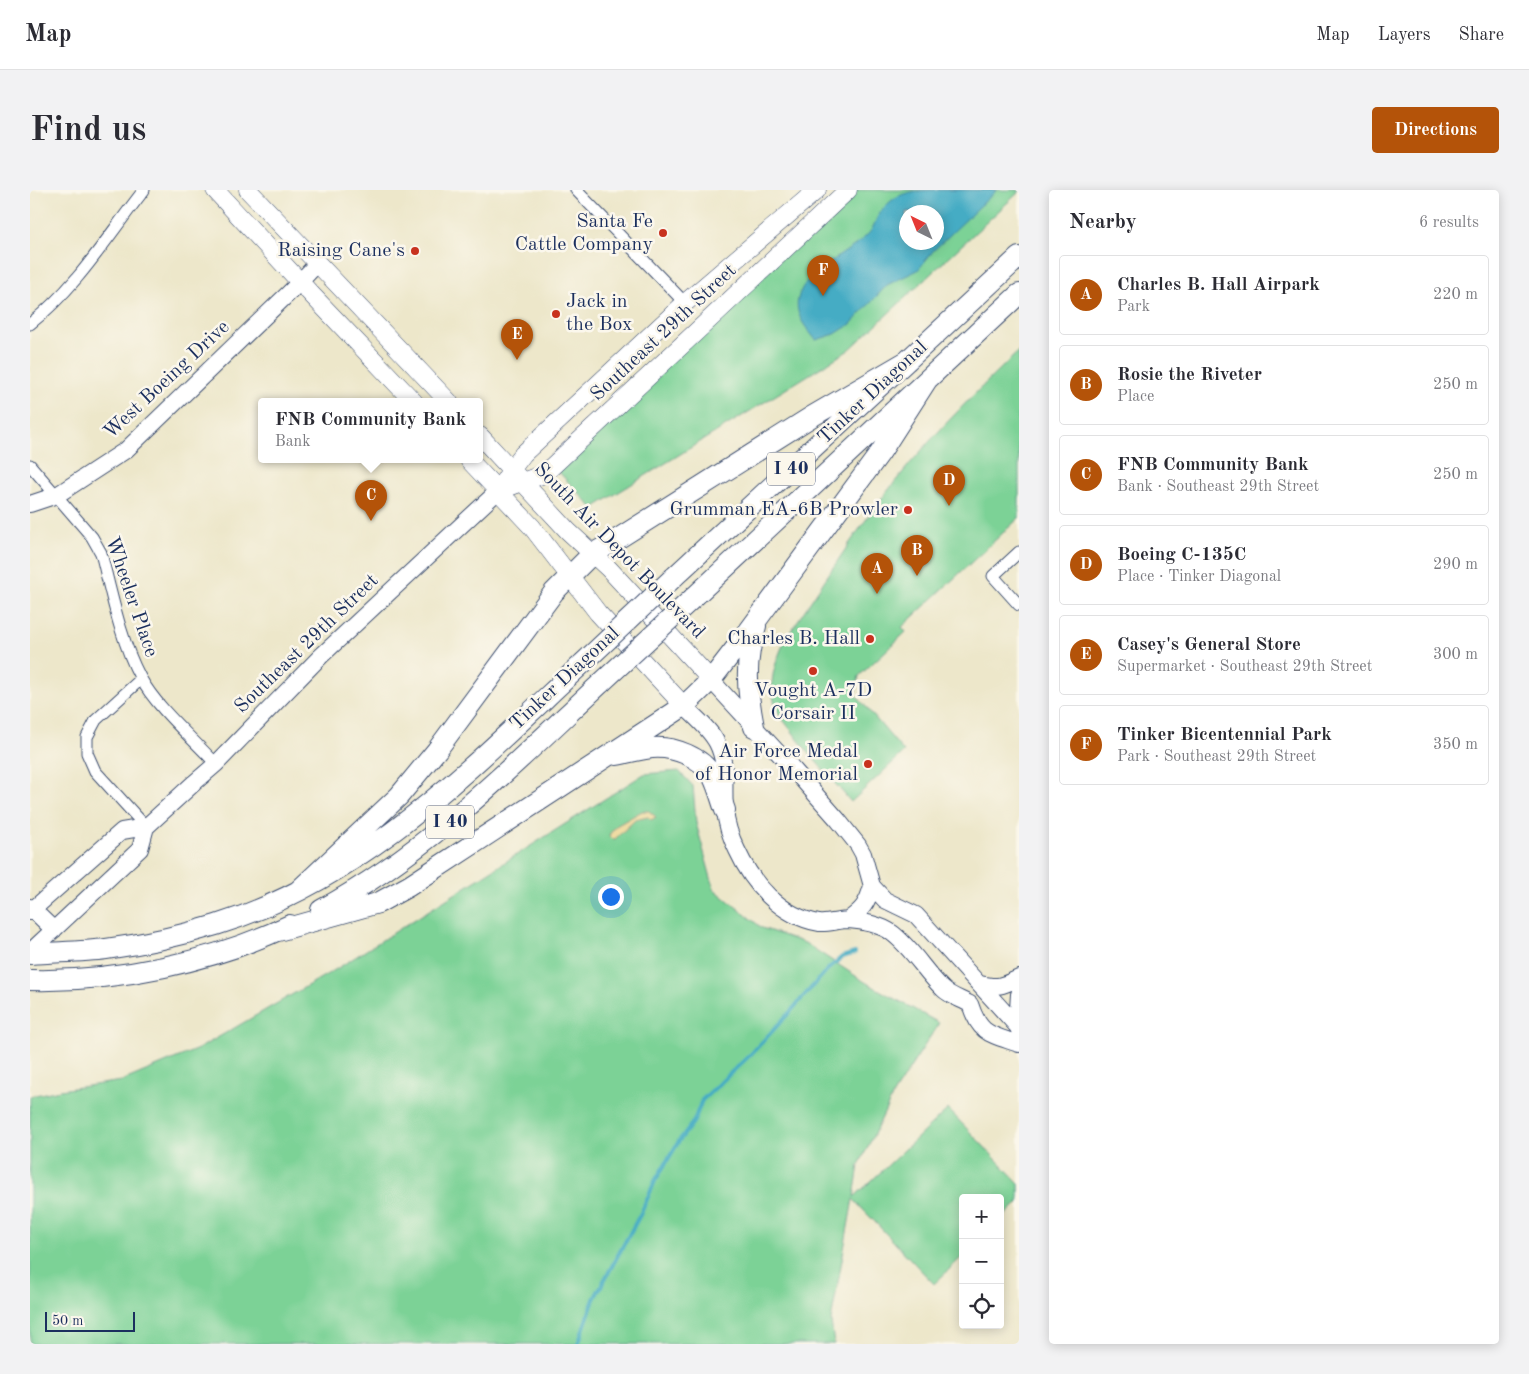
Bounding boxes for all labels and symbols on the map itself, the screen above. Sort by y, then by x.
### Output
north arrow [899,205,944,250]
place label: Santa Fe Cattle Company [515,212,653,255]
marker: Santa Fe Cattle Company [657,227,669,239]
place label: Raising Cane's [277,241,405,261]
marker: Raising Cane's [409,245,421,257]
pin: F [807,255,839,296]
street label: Southeast 29th Street [587,261,741,405]
place label: Jack in the Box [566,292,632,335]
marker: Jack in the Box [550,308,562,320]
street label: West Boeing Drive [100,317,234,443]
pin: E [501,319,533,360]
street label: Tinker Diagonal [814,337,932,449]
road number: I 40 [767,452,815,486]
street label: South Air Depot Boulevard [530,459,708,643]
pin: D [933,465,965,506]
pin: C [355,480,387,521]
place label: Grumman EA-6B Prowler [669,500,898,520]
marker: Grumman EA-6B Prowler [902,504,914,516]
street label: Wheeler Place [101,534,161,660]
pin: B [901,535,933,576]
pin: A [861,553,893,594]
street label: Southeast 29th Street [231,570,383,718]
street label: Tinker Diagonal [506,623,624,735]
place label: Charles B. Hall [727,629,860,649]
marker: Charles B. Hall [864,633,876,645]
marker: Vought A-7D Corsair II [807,665,819,677]
place label: Vought A-7D Corsair II [754,681,872,724]
place label: Air Force Medal of Honor Memorial [695,742,858,785]
marker: Air Force Medal of Honor Memorial [862,758,874,770]
road number: I 40 [426,806,474,839]
your location [598,884,624,910]
scale bar [45,1309,135,1332]

